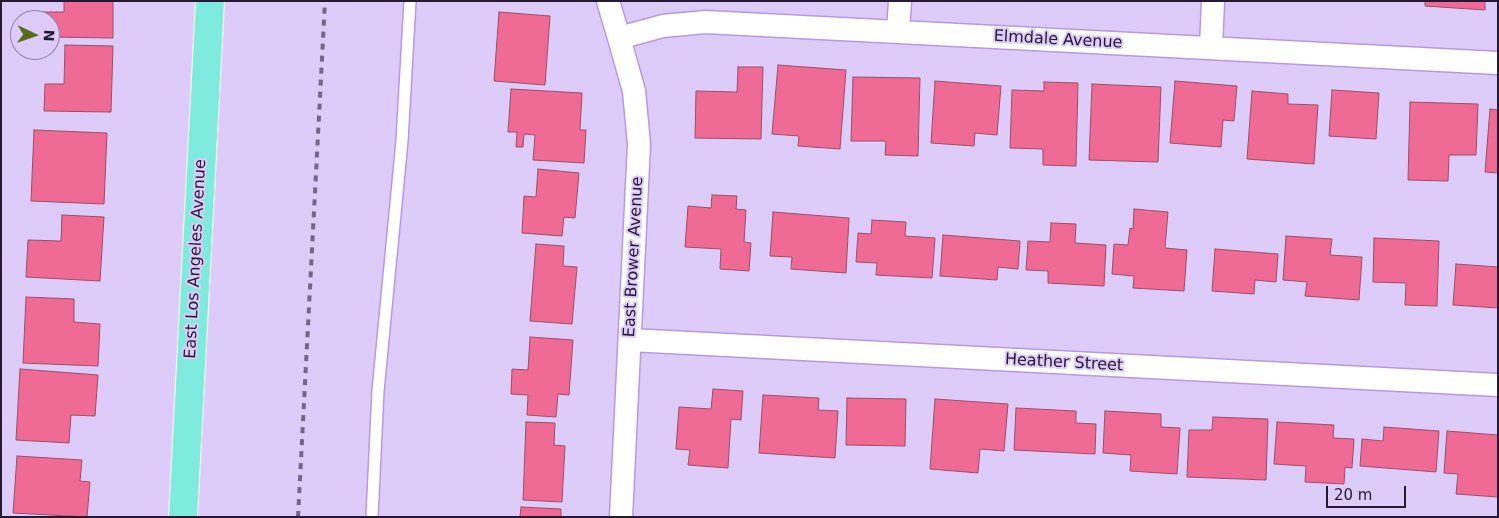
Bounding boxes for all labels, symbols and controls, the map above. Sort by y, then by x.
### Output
north arrow [10,10,60,60]
street label: Elmdale Avenue [993,27,1123,53]
text: N [41,29,57,42]
street label: East Los Angeles Avenue [181,159,211,359]
street label: East Brower Avenue [620,176,648,338]
street label: Heather Street [1004,350,1124,376]
scale bar [1329,476,1409,508]
text: 20 m [1334,486,1372,504]

